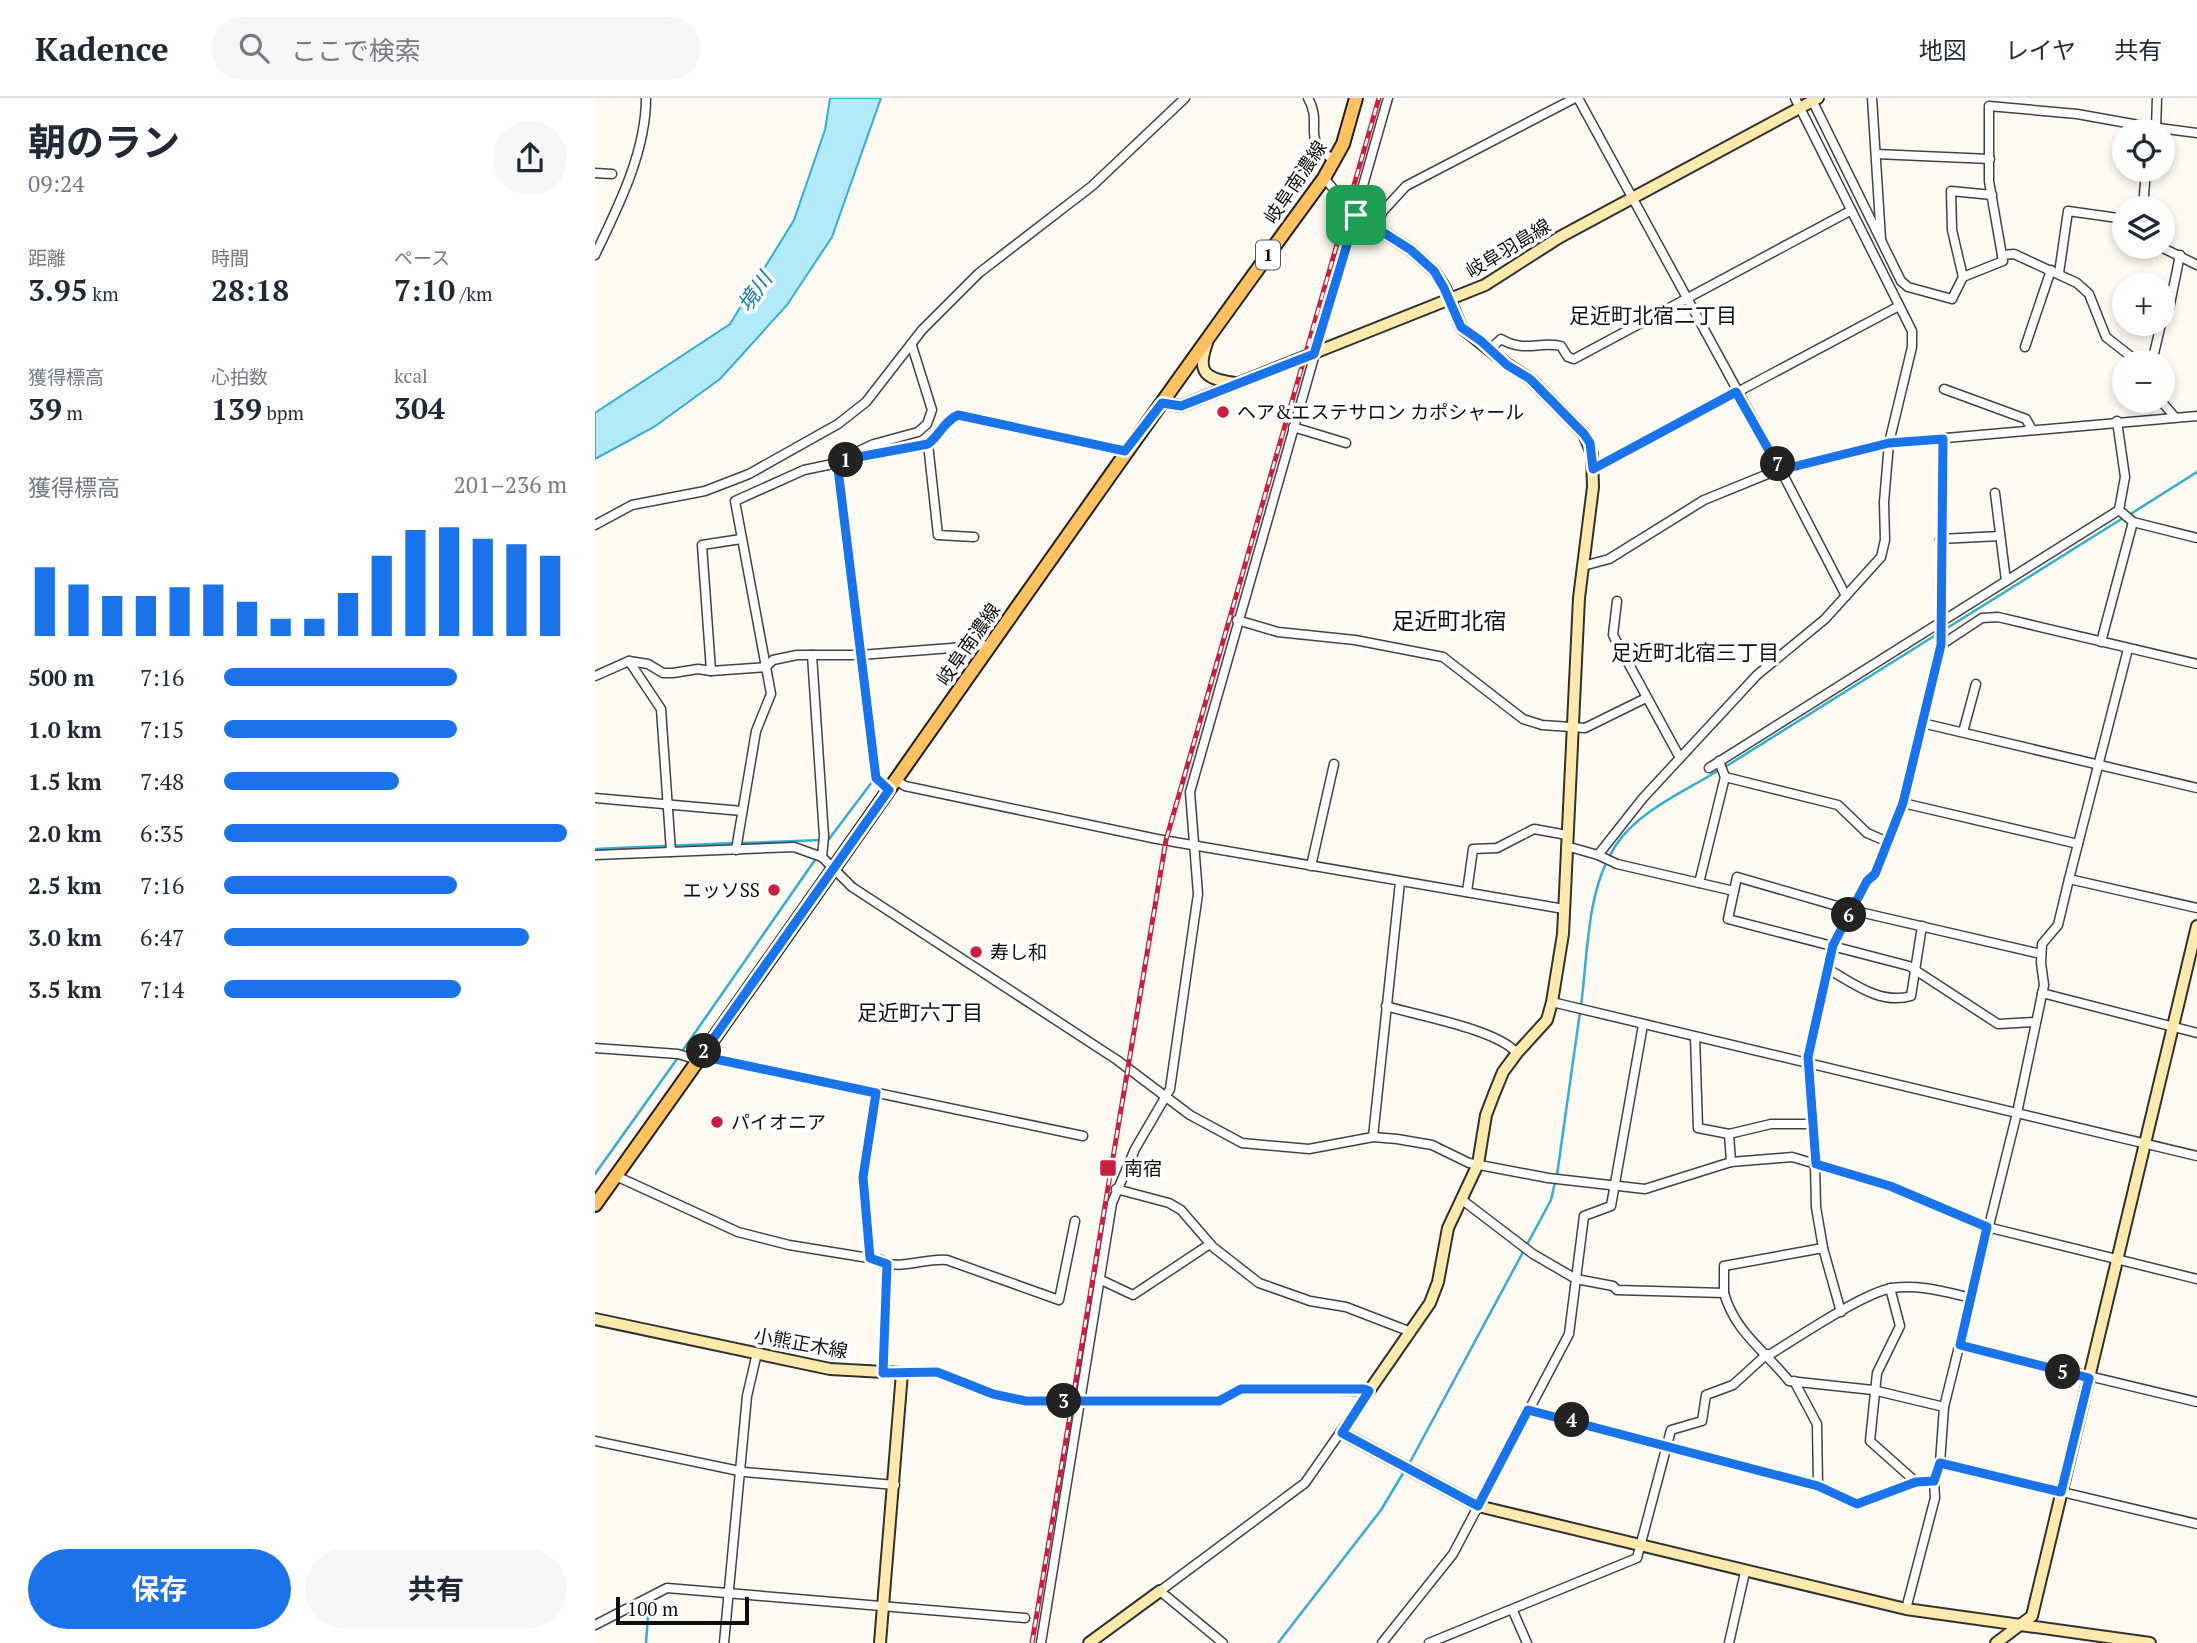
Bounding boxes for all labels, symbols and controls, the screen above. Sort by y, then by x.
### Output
search box [211,17,701,80]
text: Kadence [35,27,169,70]
icon: search [235,29,273,67]
text: ここで検索 [291,33,421,67]
text: 地図 [1919,34,1967,66]
text: レイヤ [2005,34,2076,66]
text: 共有 [2114,34,2162,66]
text: 朝のラン [28,117,180,167]
map controls [2112,119,2175,413]
button: locate [2112,119,2175,182]
button: share [493,121,567,195]
street label: 岐阜南濃線 [1258,135,1332,228]
text: 09:24 [28,168,85,199]
pin [1326,185,1386,245]
icon: arrive [1337,196,1375,234]
button: layers [2112,196,2175,259]
street label: 岐阜羽島線 [1461,212,1555,283]
road number: 1 [1256,240,1280,270]
text: 距離 [28,245,66,270]
text: 時間 [211,245,249,270]
text: ペース [394,245,450,270]
water label: 境川 [731,265,779,317]
text: 3.95 [28,270,88,310]
text: 28:18 [211,270,289,310]
text: 7:10 [394,270,455,310]
button: + [2112,273,2175,336]
text: km [88,281,119,306]
text: /km [455,281,493,306]
district label: 足近町北宿二丁目 [1569,301,1737,329]
button: − [2112,350,2175,413]
text: kcal [394,363,428,388]
text: 獲得標高 [28,364,104,389]
text: 心拍数 [211,364,268,389]
text: 304 [394,388,445,428]
text: 39 [28,389,62,429]
text: 139 [211,389,262,429]
place label: ヘア&エステサロン カポシャール [1237,399,1524,424]
text: m [62,400,83,425]
text: bpm [262,400,304,425]
marker: ヘア&エステサロン カポシャール [1215,404,1231,420]
pin: 1 [828,442,863,478]
pin: 7 [1761,446,1795,482]
text: 1 [840,447,851,472]
text: 7 [1772,451,1783,476]
text: 201–236 m [454,469,567,500]
text: 獲得標高 [28,472,120,503]
street label: 岐阜南濃線 [930,598,1005,690]
district label: 足近町北宿 [1392,605,1507,636]
district label: 足近町北宿三丁目 [1611,638,1779,666]
text: 500 m [28,662,94,693]
text: 7:16 [140,662,184,693]
text: 1.0 km [28,714,102,745]
text: 7:15 [140,714,184,745]
text: 1.5 km [28,766,102,797]
text: 7:48 [140,766,184,797]
text: 2.0 km [28,818,102,849]
text: 6:35 [140,818,184,849]
text: 2.5 km [28,870,102,901]
text: 7:16 [140,870,184,901]
place label: エッソSS [683,877,760,902]
marker: エッソSS [766,882,782,898]
pin: 6 [1831,898,1867,932]
text: 6 [1843,902,1854,927]
text: 3.0 km [28,922,102,953]
text: 6:47 [140,922,184,953]
place label: 寿し和 [990,939,1047,964]
marker: 寿し和 [968,944,984,960]
text: 3.5 km [28,974,102,1005]
text: 7:14 [140,974,184,1005]
district label: 足近町六丁目 [857,998,983,1026]
pin: 2 [687,1034,721,1068]
text: 2 [698,1038,709,1063]
place label: パイオニア [731,1109,826,1134]
marker: パイオニア [709,1114,725,1130]
place label: 南宿 [1124,1155,1162,1180]
marker: 南宿 [1098,1158,1118,1178]
street label: 小熊正木線 [752,1322,850,1363]
pin: 5 [2045,1354,2081,1390]
text: 5 [2057,1359,2068,1384]
pin: 3 [1047,1384,1081,1418]
text: 3 [1058,1388,1069,1413]
pin: 4 [1555,1402,1590,1438]
text: 4 [1566,1407,1577,1432]
button: 保存 [28,1549,291,1629]
button: 共有 [305,1549,567,1629]
scale bar [616,1594,749,1626]
text: 100 m [627,1596,678,1621]

